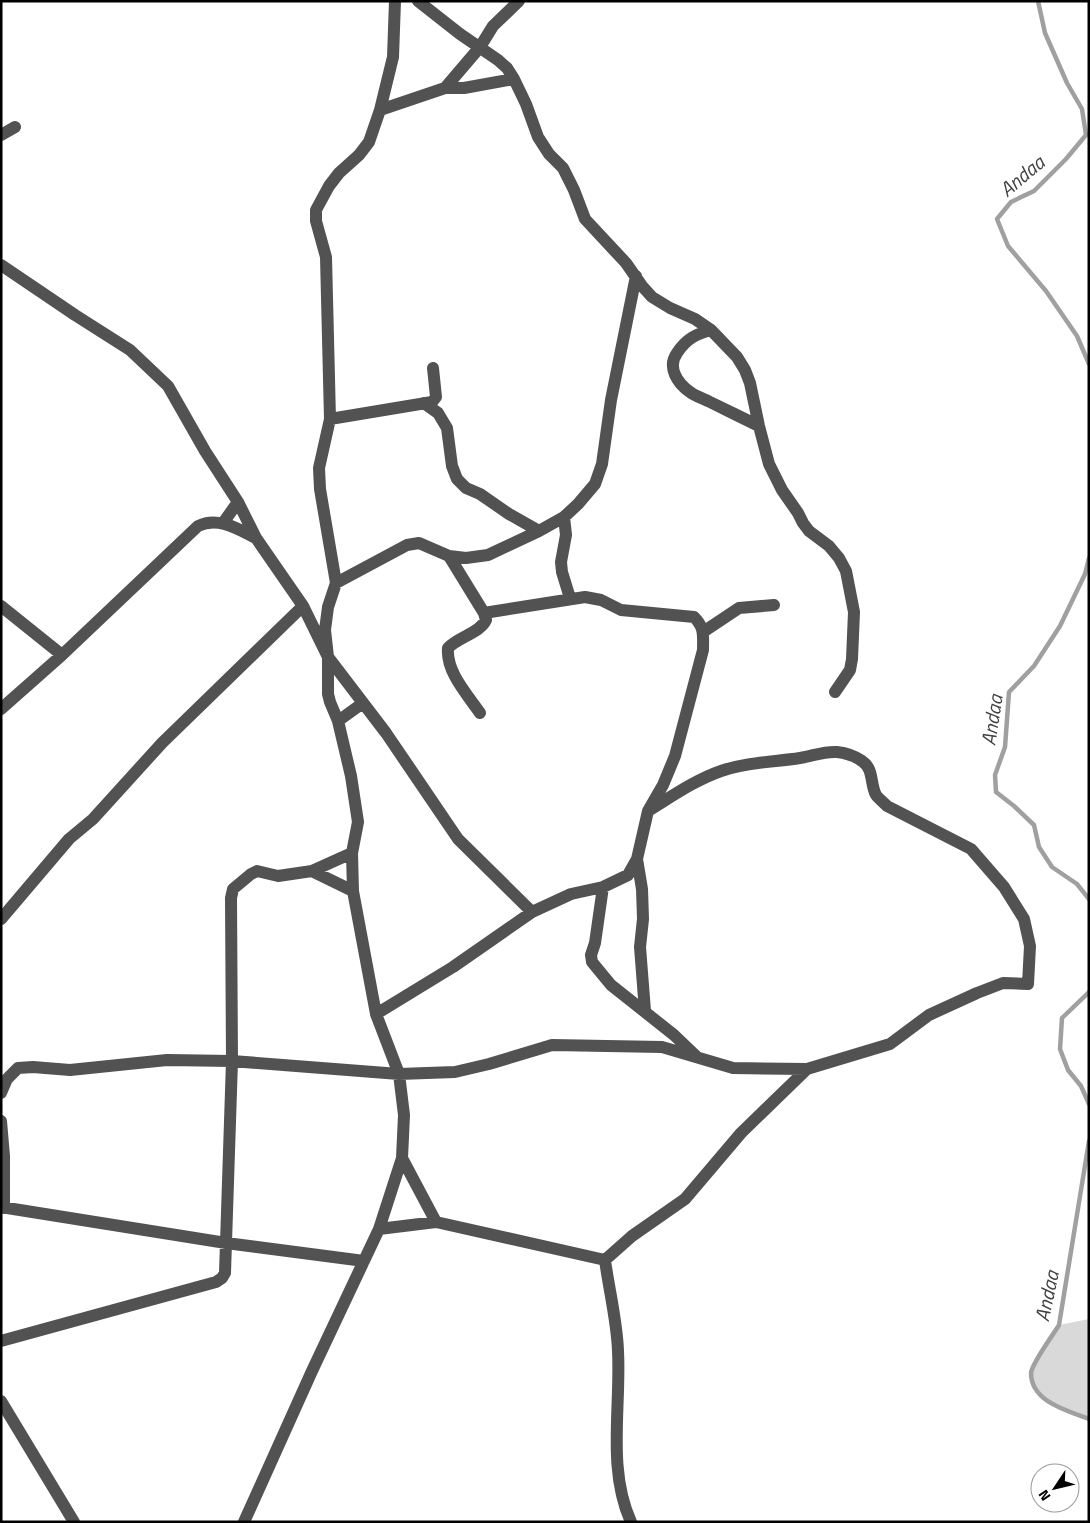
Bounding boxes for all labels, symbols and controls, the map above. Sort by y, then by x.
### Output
water label: Andaa [992,147,1052,204]
water label: Andaa [972,691,1011,748]
water label: Andaa [1026,1267,1067,1324]
north arrow [1030,1463,1080,1513]
text: N [1033,1486,1055,1506]

